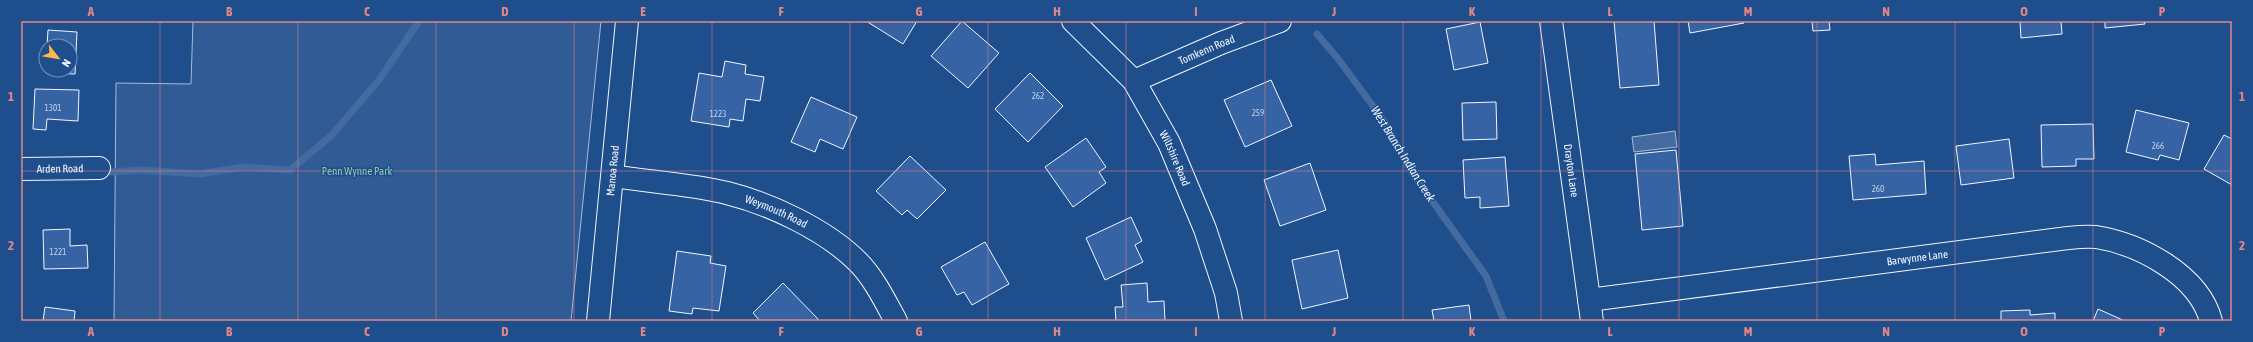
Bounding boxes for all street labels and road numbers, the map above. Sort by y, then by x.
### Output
street label: Tomkenn Road [1176,32,1236,67]
street label: Wiltshire Road [1157,128,1192,188]
street label: Drayton Lane [1562,143,1581,198]
street label: Manoa Road [604,145,621,196]
street label: Arden Road [37,162,83,175]
street label: Weymouth Road [744,193,810,230]
street label: Barwynne Lane [1886,248,1949,267]

